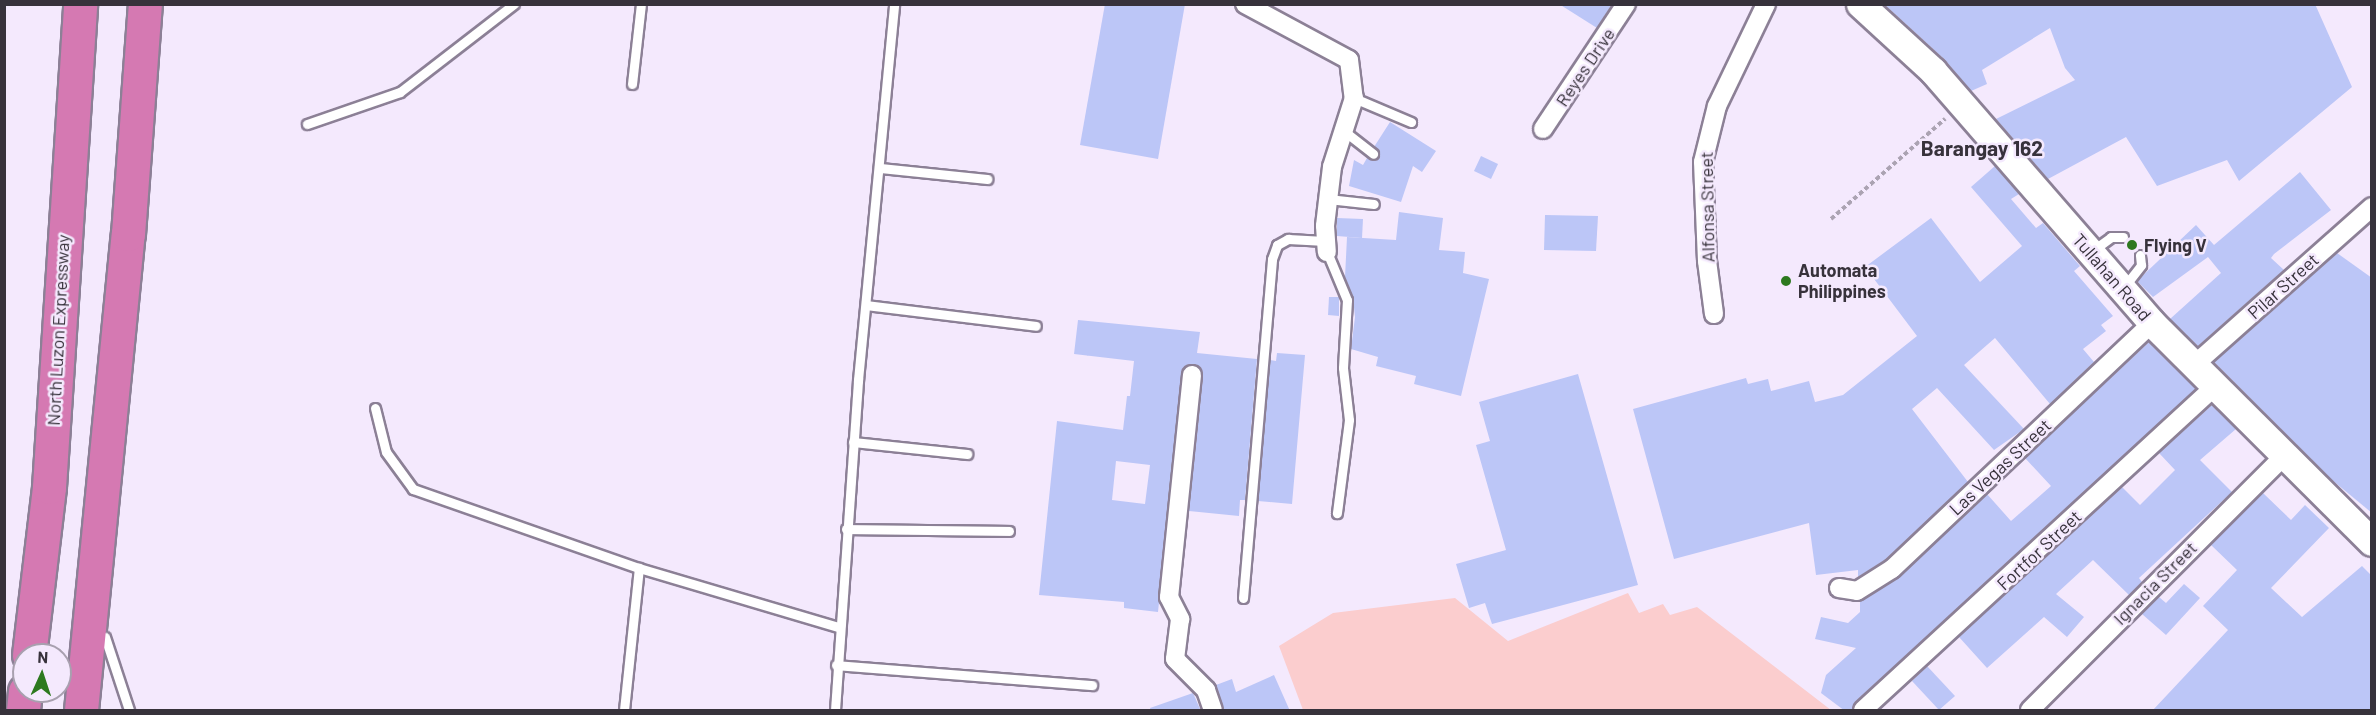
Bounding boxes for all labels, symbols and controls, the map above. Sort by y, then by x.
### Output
street label: Reyes Drive [1551,24,1619,110]
district label: Barangay 162 [1921,135,2043,161]
street label: Alfonsa Street [1695,151,1719,263]
street label: Tullahan Road [2068,229,2156,325]
street label: North Luzon Expressway [42,234,74,426]
place label: Flying V [2144,234,2207,256]
marker: Flying V [2125,238,2139,252]
street label: Pilar Street [2243,249,2323,323]
place label: Automata Philippines [1798,260,1886,302]
marker: Automata Philippines [1779,274,1793,288]
street label: Las Vegas Street [1945,414,2055,520]
street label: Fortfor Street [1992,506,2086,594]
street label: Ignacia Street [2109,537,2201,629]
north arrow [12,643,72,703]
text: N [37,647,49,666]

